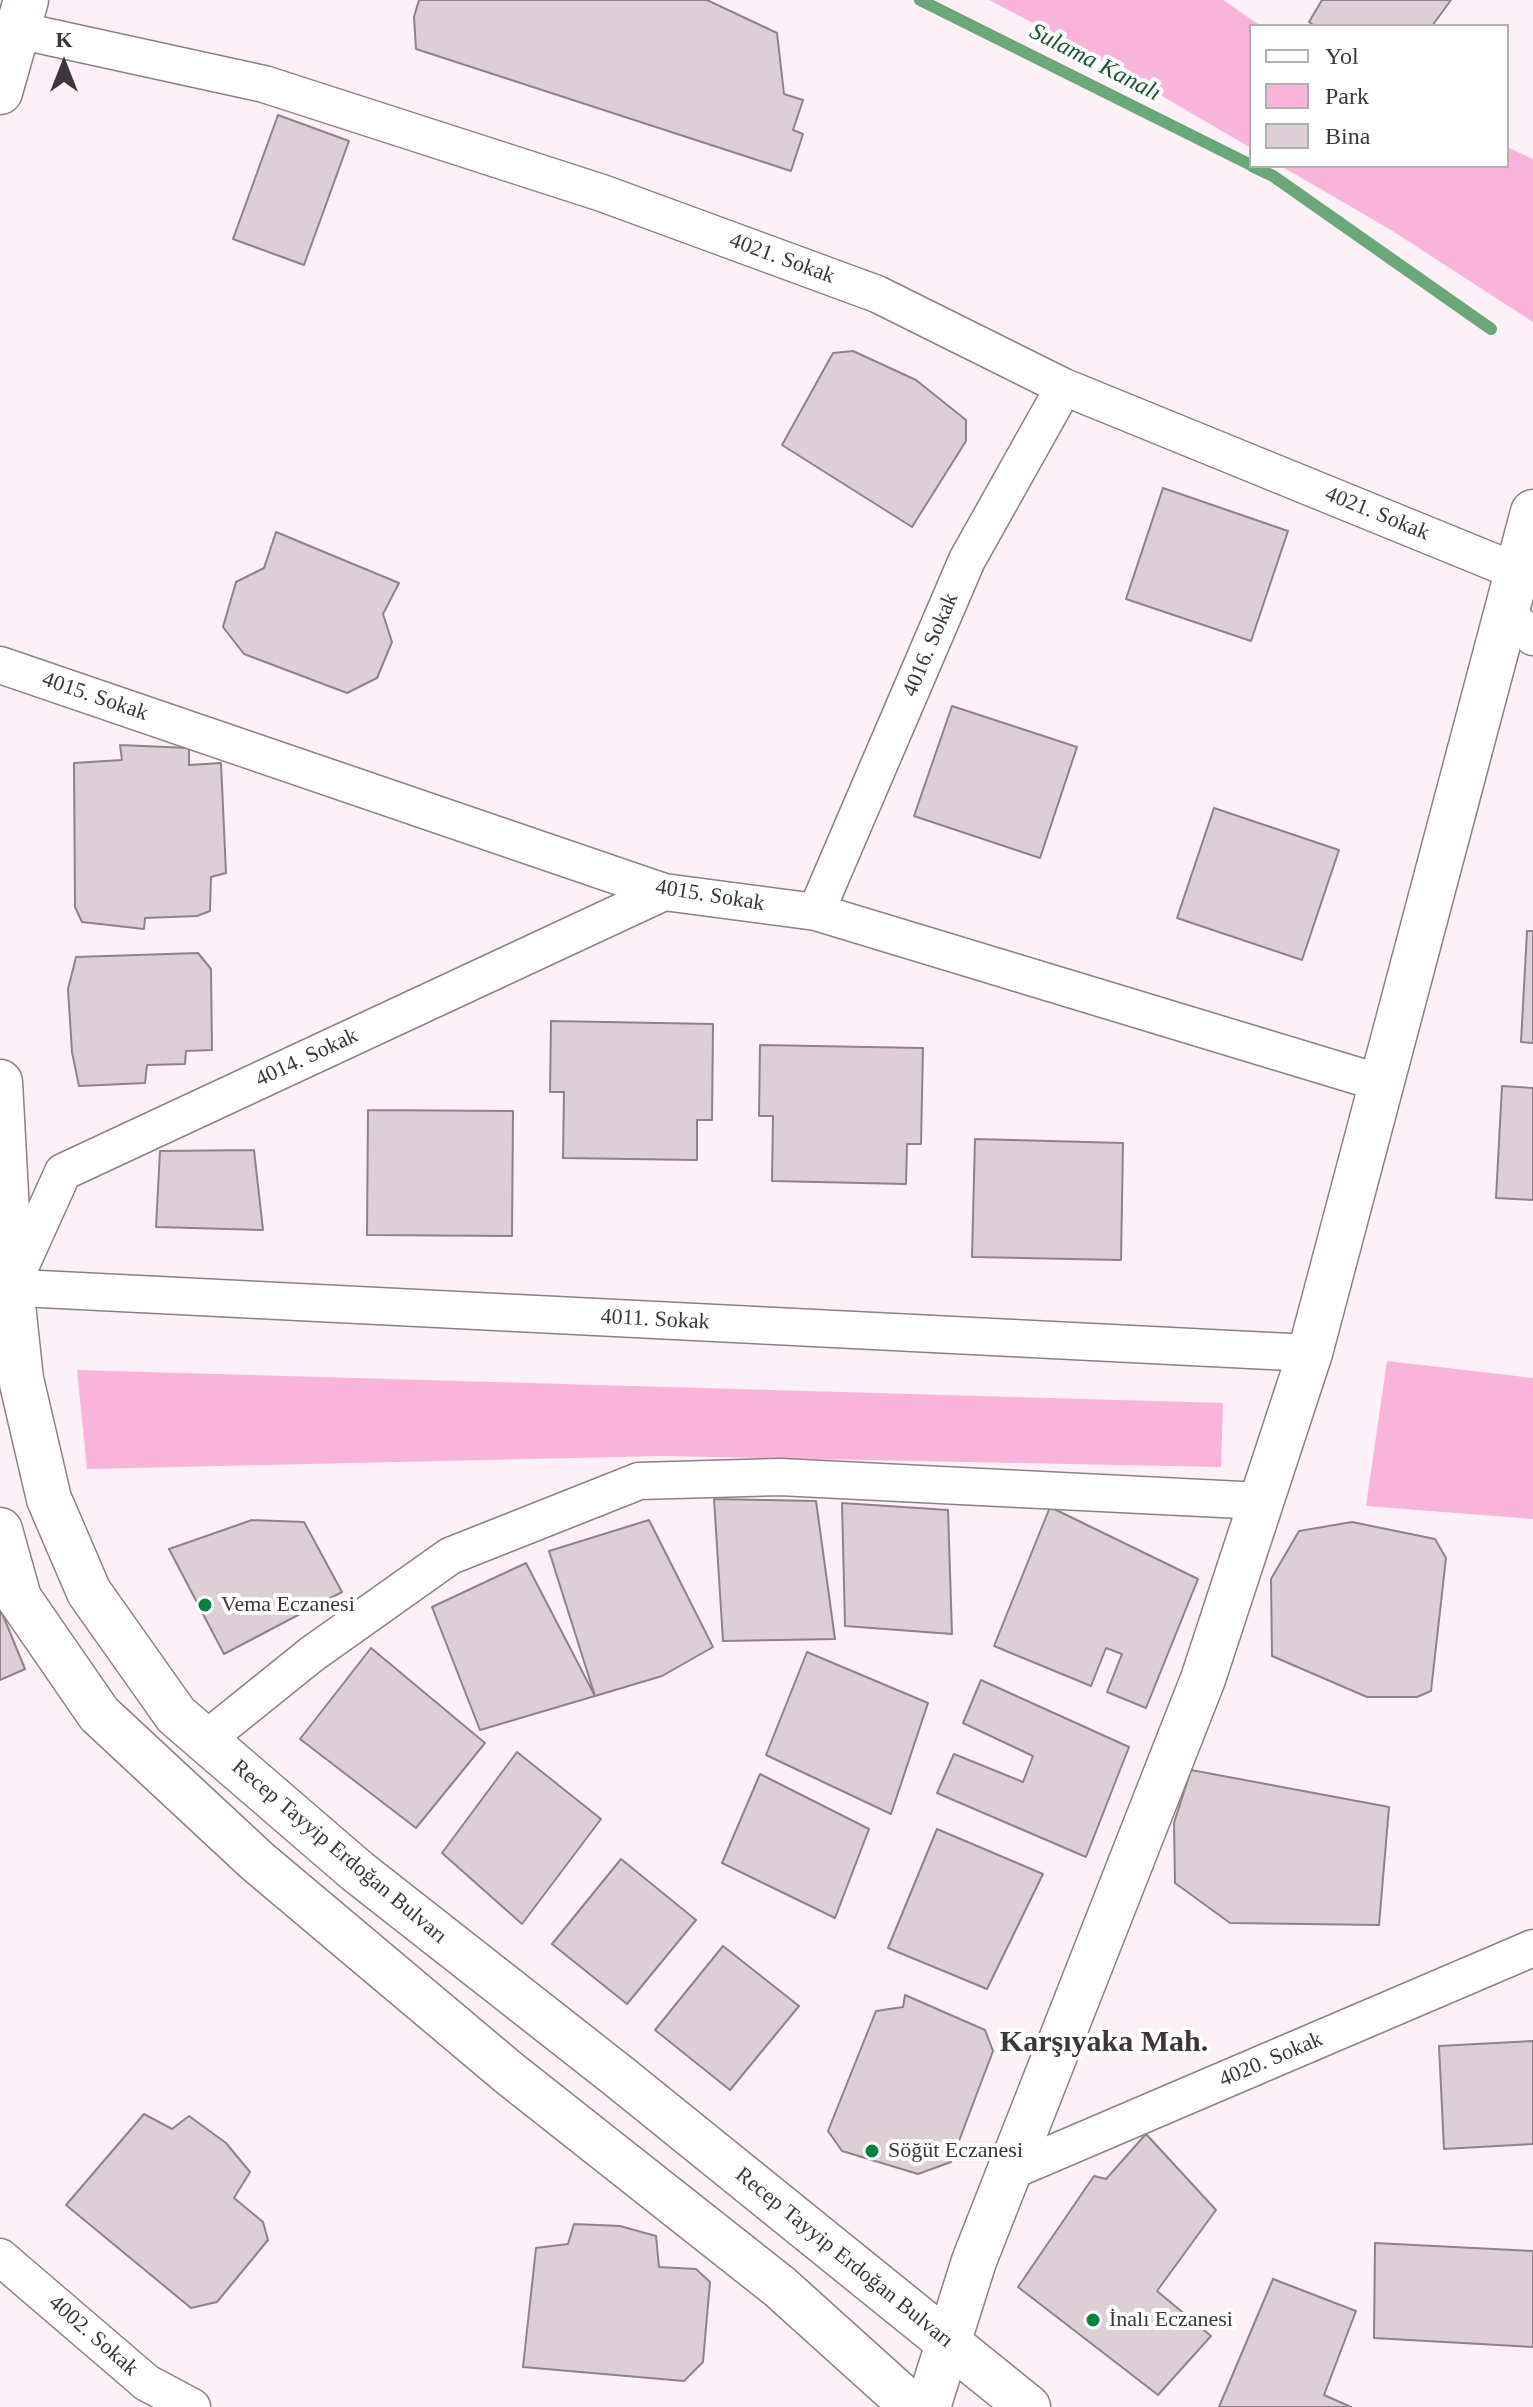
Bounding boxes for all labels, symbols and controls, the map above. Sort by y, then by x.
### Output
water label: Sulama Kanalı [1025,18,1165,108]
north arrow [24,24,104,104]
legend [1249,24,1509,168]
text: K [55,27,73,52]
text: Yol [1325,43,1359,69]
text: Park [1325,83,1369,109]
text: Bina [1325,123,1370,149]
street label: 4021. Sokak [726,228,838,290]
street label: 4021. Sokak [1321,481,1433,547]
street label: 4016. Sokak [897,589,965,701]
street label: 4015. Sokak [39,667,151,727]
street label: 4015. Sokak [654,874,766,918]
street label: 4014. Sokak [252,1023,362,1093]
street label: 4011. Sokak [600,1304,710,1336]
place label: Vema Eczanesi [221,1592,355,1618]
marker: Vema Eczanesi [196,1596,214,1614]
street label: Recep Tayyip Erdoğan Bulvarı [226,1754,452,1950]
district label: Karşıyaka Mah. [1000,2025,1208,2061]
street label: 4020. Sokak [1215,2026,1327,2094]
place label: Söğüt Eczanesi [888,2138,1023,2164]
marker: Söğüt Eczanesi [863,2142,881,2160]
street label: Recep Tayyip Erdoğan Bulvarı [730,2162,958,2354]
street label: 4002. Sokak [43,2290,143,2382]
place label: İnalı Eczanesi [1109,2307,1233,2333]
marker: İnalı Eczanesi [1084,2311,1102,2329]

